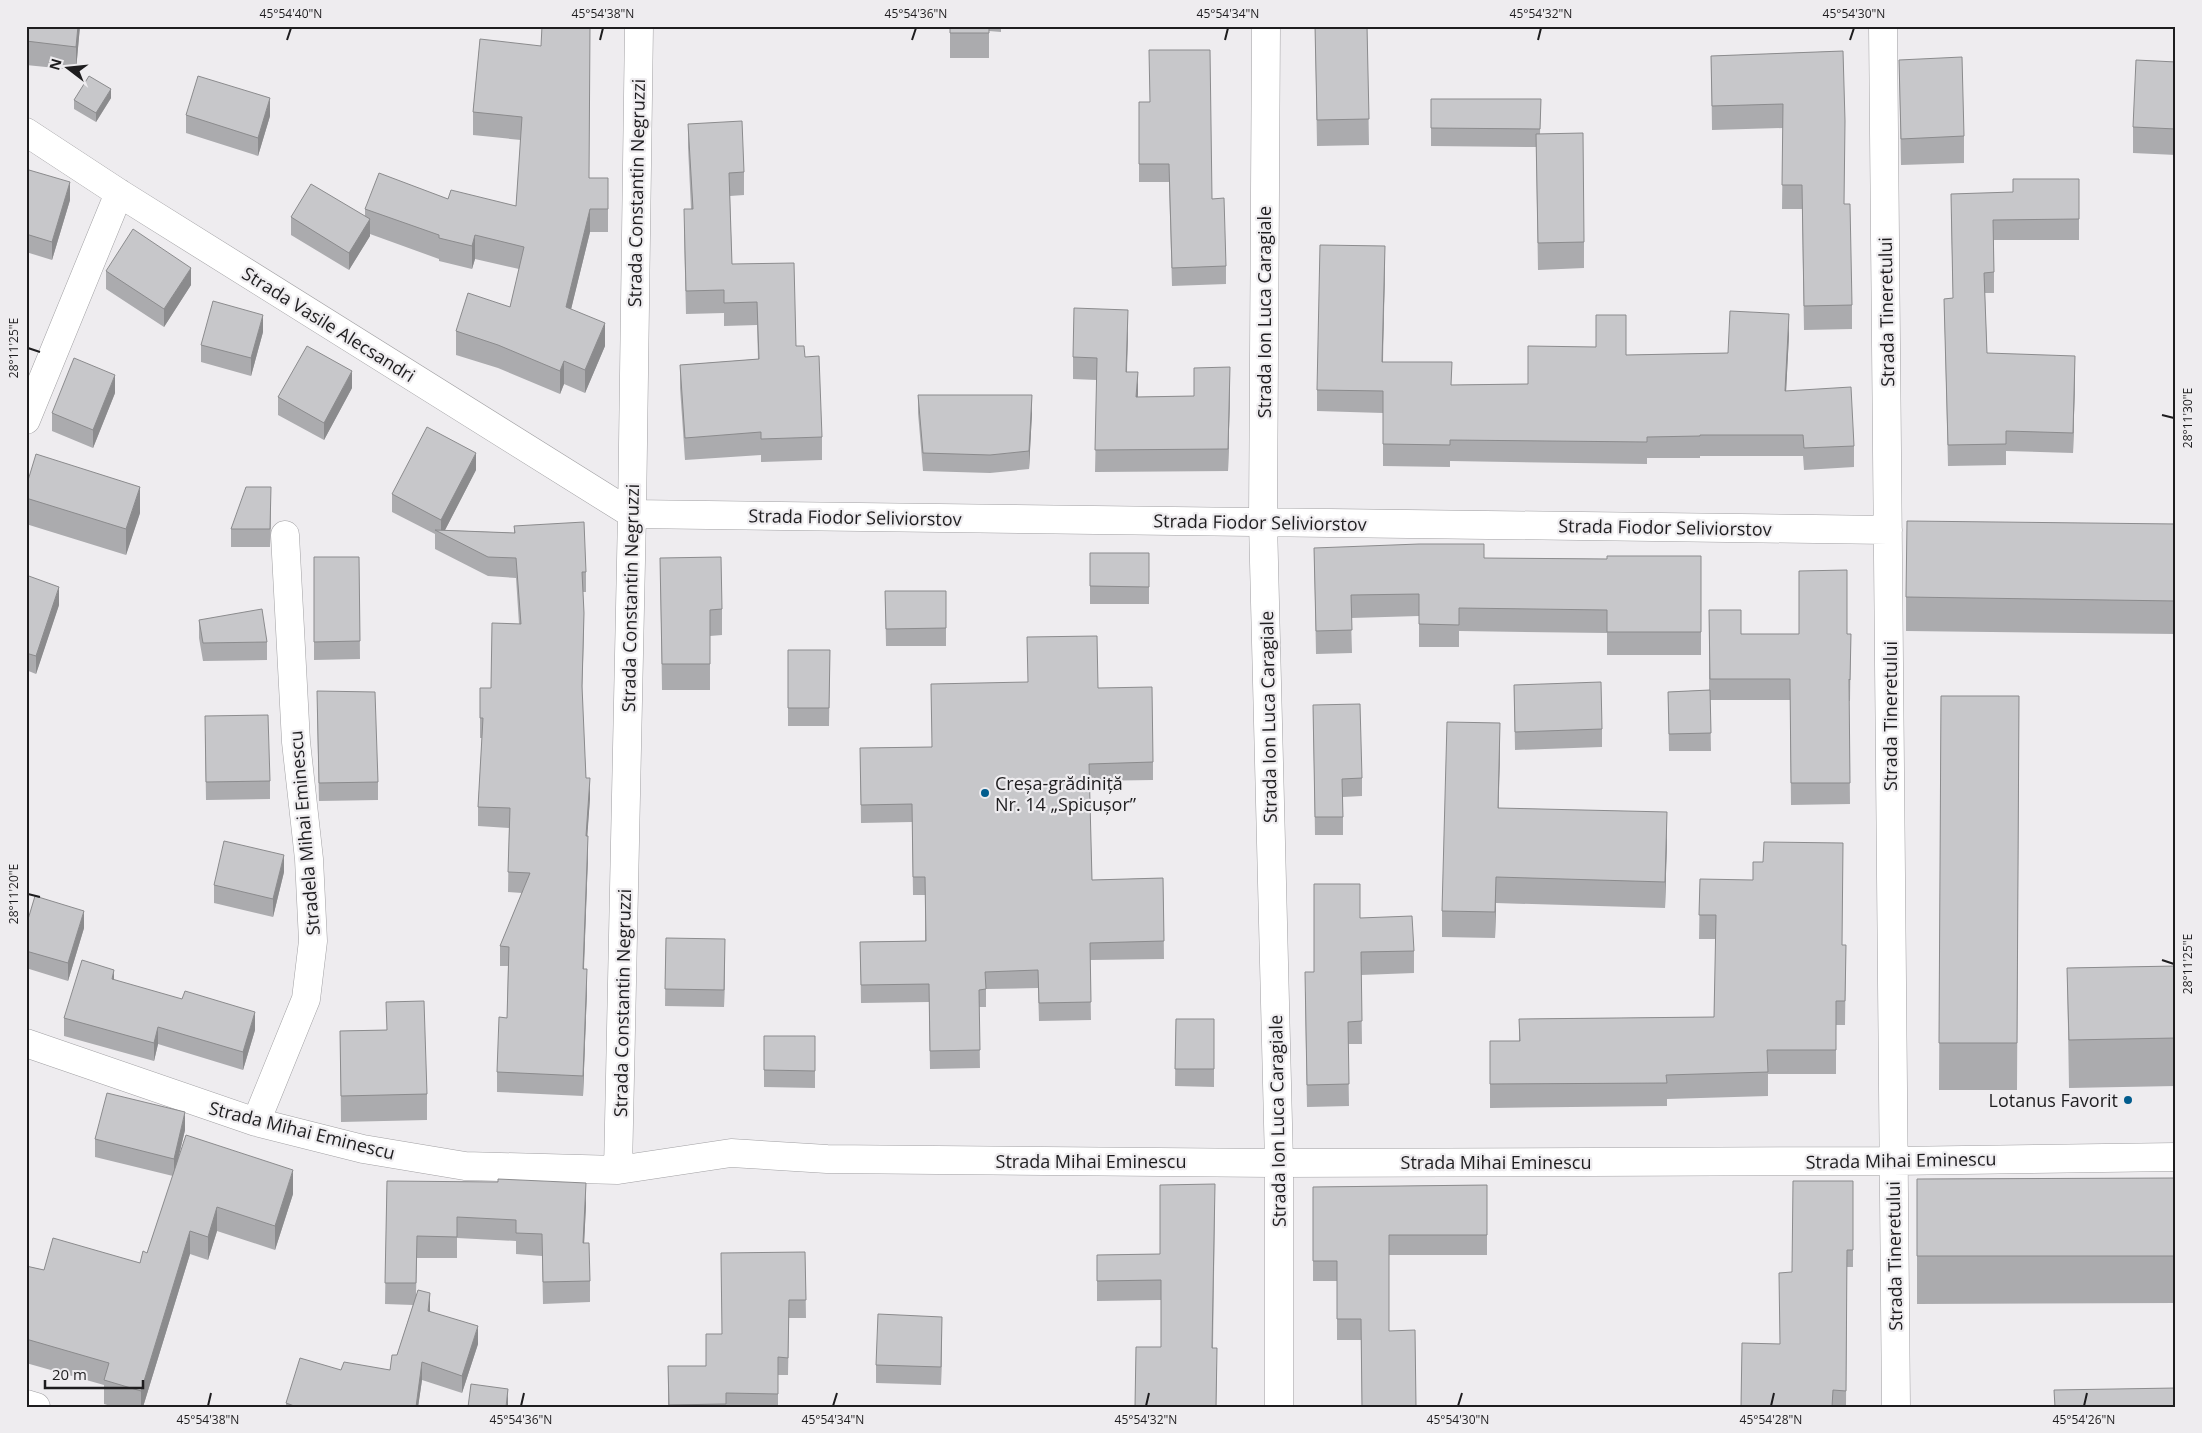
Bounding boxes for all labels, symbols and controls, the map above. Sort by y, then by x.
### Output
text: 45°54'40"N [260,5,322,22]
text: 45°54'38"N [572,5,634,22]
text: 45°54'36"N [885,5,947,22]
text: 45°54'34"N [1197,5,1259,22]
text: 45°54'32"N [1510,5,1572,22]
text: 45°54'30"N [1823,5,1885,22]
north arrow [42,42,92,92]
text: N [44,56,66,72]
street label: Strada Constantin Negruzzi [622,79,650,307]
street label: Strada Ion Luca Caragiale [1252,206,1276,418]
street label: Strada Tineretului [1873,237,1899,387]
street label: Strada Vasile Alecsandri [238,261,420,387]
text: 28°11'25"E [5,318,22,378]
text: 28°11'30"E [2179,388,2196,448]
street label: Strada Constantin Negruzzi [616,484,644,712]
street label: Strada Fiodor Seliviorstov [748,503,962,531]
street label: Strada Fiodor Seliviorstov [1153,508,1367,536]
street label: Strada Fiodor Seliviorstov [1558,513,1772,541]
street label: Strada Ion Luca Caragiale [1254,611,1282,823]
street label: Strada Tineretului [1878,641,1902,791]
street label: Stradela Mihai Eminescu [283,730,325,936]
place label: Creșa-grădiniță Nr. 14 „Spicușor” [995,771,1137,816]
marker: Creșa-grădiniță Nr. 14 „Spicușor” [979,787,991,799]
text: 28°11'20"E [5,864,22,924]
street label: Strada Constantin Negruzzi [608,889,636,1117]
text: 28°11'25"E [2179,934,2196,994]
street label: Strada Ion Luca Caragiale [1263,1015,1291,1227]
place label: Lotanus Favorit [1989,1088,2118,1112]
marker: Lotanus Favorit [2122,1094,2134,1106]
street label: Strada Mihai Eminescu [206,1095,398,1165]
street label: Strada Mihai Eminescu [1805,1146,1997,1174]
street label: Strada Mihai Eminescu [996,1149,1186,1173]
street label: Strada Mihai Eminescu [1401,1150,1591,1174]
street label: Strada Tineretului [1881,1181,1907,1331]
scale bar [45,1358,142,1390]
text: 20 m [52,1364,87,1384]
text: 45°54'38"N [177,1411,239,1428]
text: 45°54'36"N [490,1411,552,1428]
text: 45°54'34"N [802,1411,864,1428]
text: 45°54'32"N [1115,1411,1177,1428]
text: 45°54'30"N [1427,1411,1489,1428]
text: 45°54'28"N [1740,1411,1802,1428]
text: 45°54'26"N [2053,1411,2115,1428]

